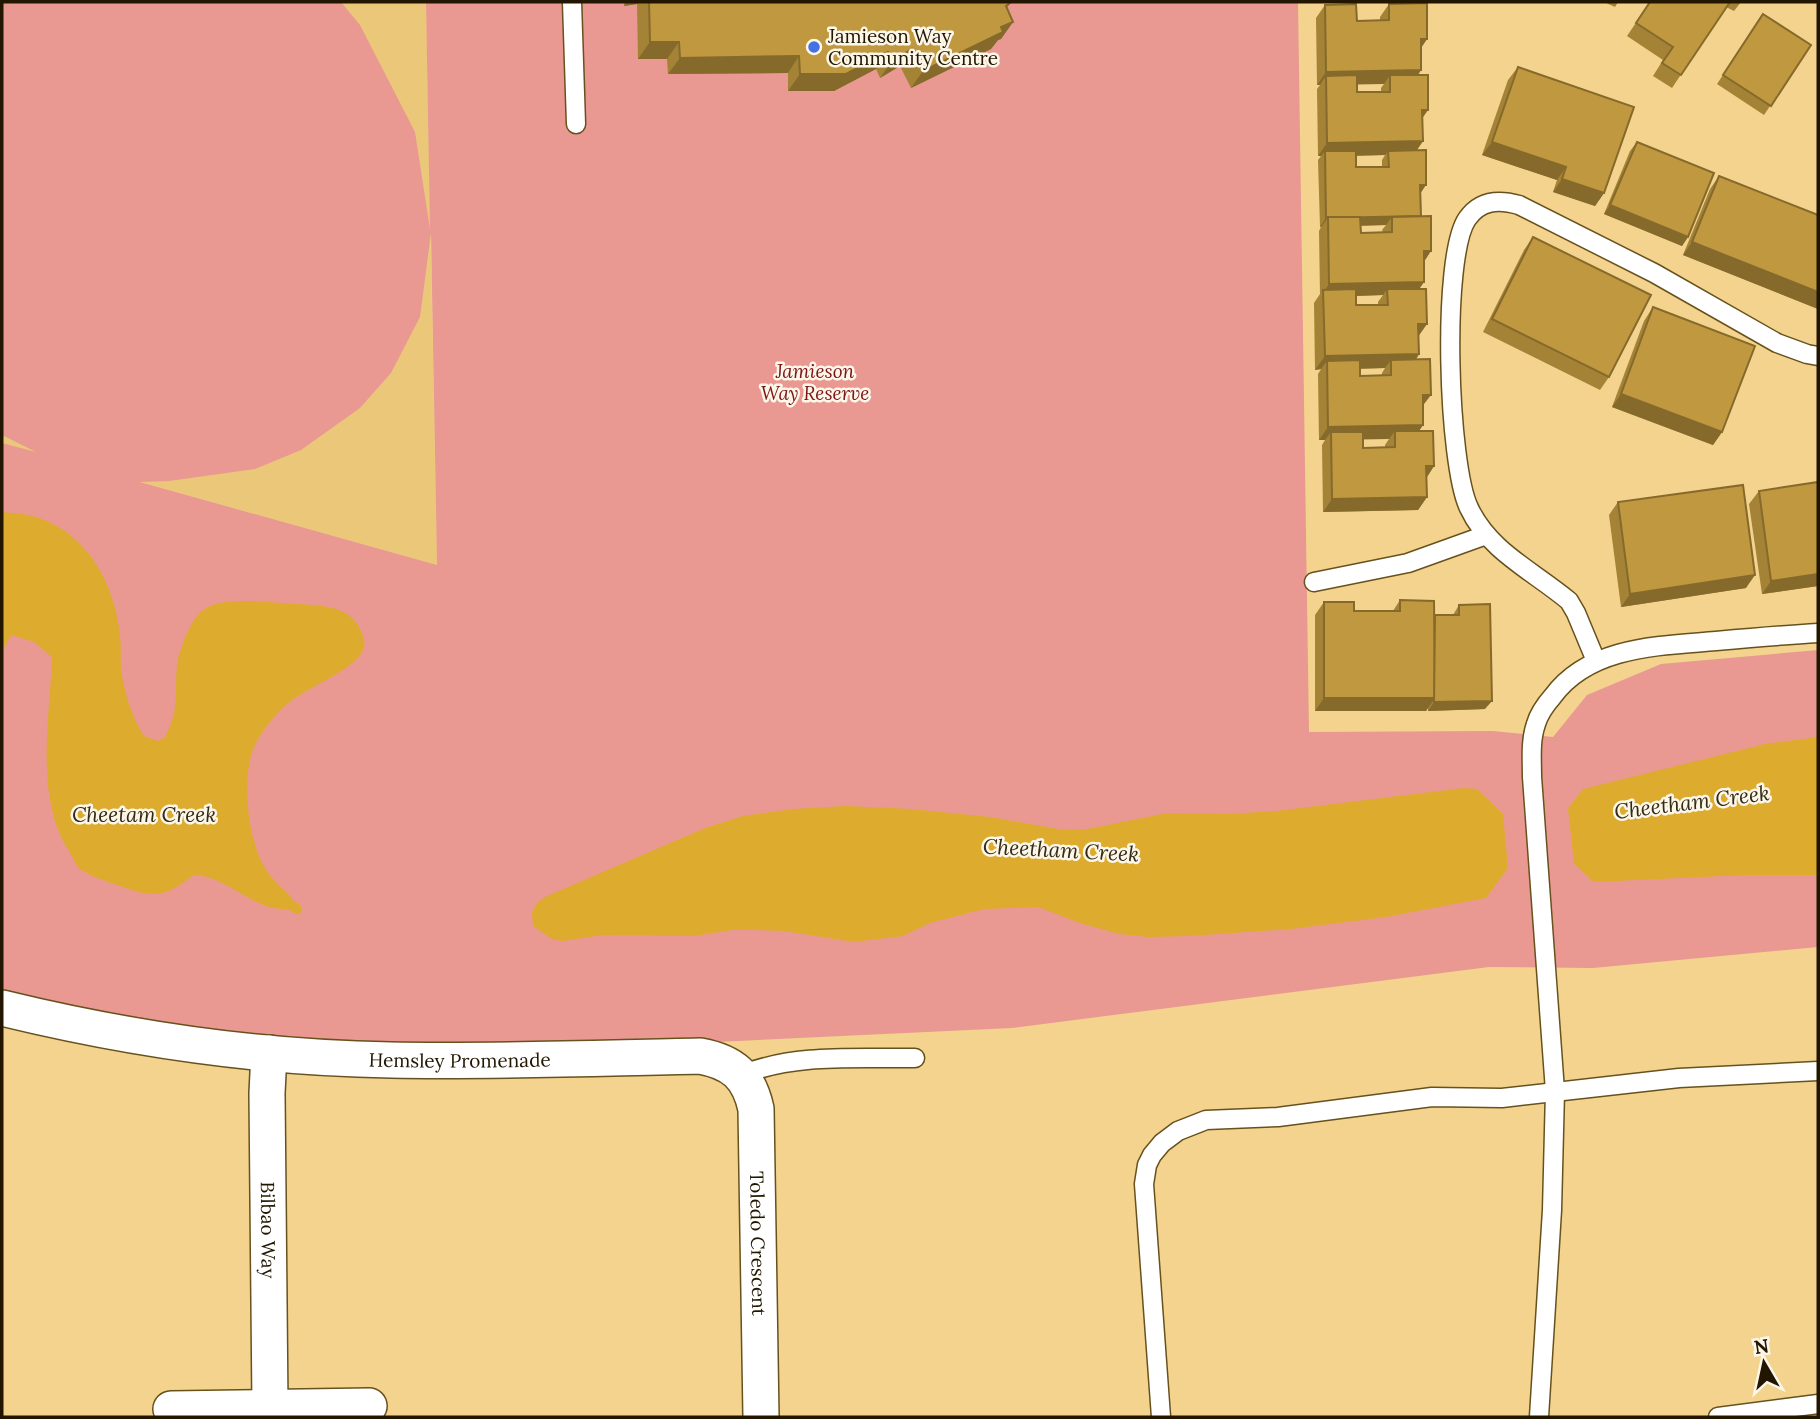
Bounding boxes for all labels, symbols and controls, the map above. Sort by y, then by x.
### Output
place label: Jamieson Way Community Centre [827,24,998,70]
marker: Jamieson Way Community Centre [806,39,822,55]
park label: Jamieson Way Reserve [761,359,869,405]
water label: Cheetham Creek [1613,779,1771,825]
water label: Cheetam Creek [72,801,216,828]
water label: Cheetham Creek [982,832,1140,868]
street label: Hemsley Promenade [368,1047,551,1073]
street label: Toledo Crescent [745,1171,771,1317]
street label: Bilbao Way [256,1181,281,1279]
north arrow [1729,1328,1799,1398]
text: N [1752,1333,1771,1359]

